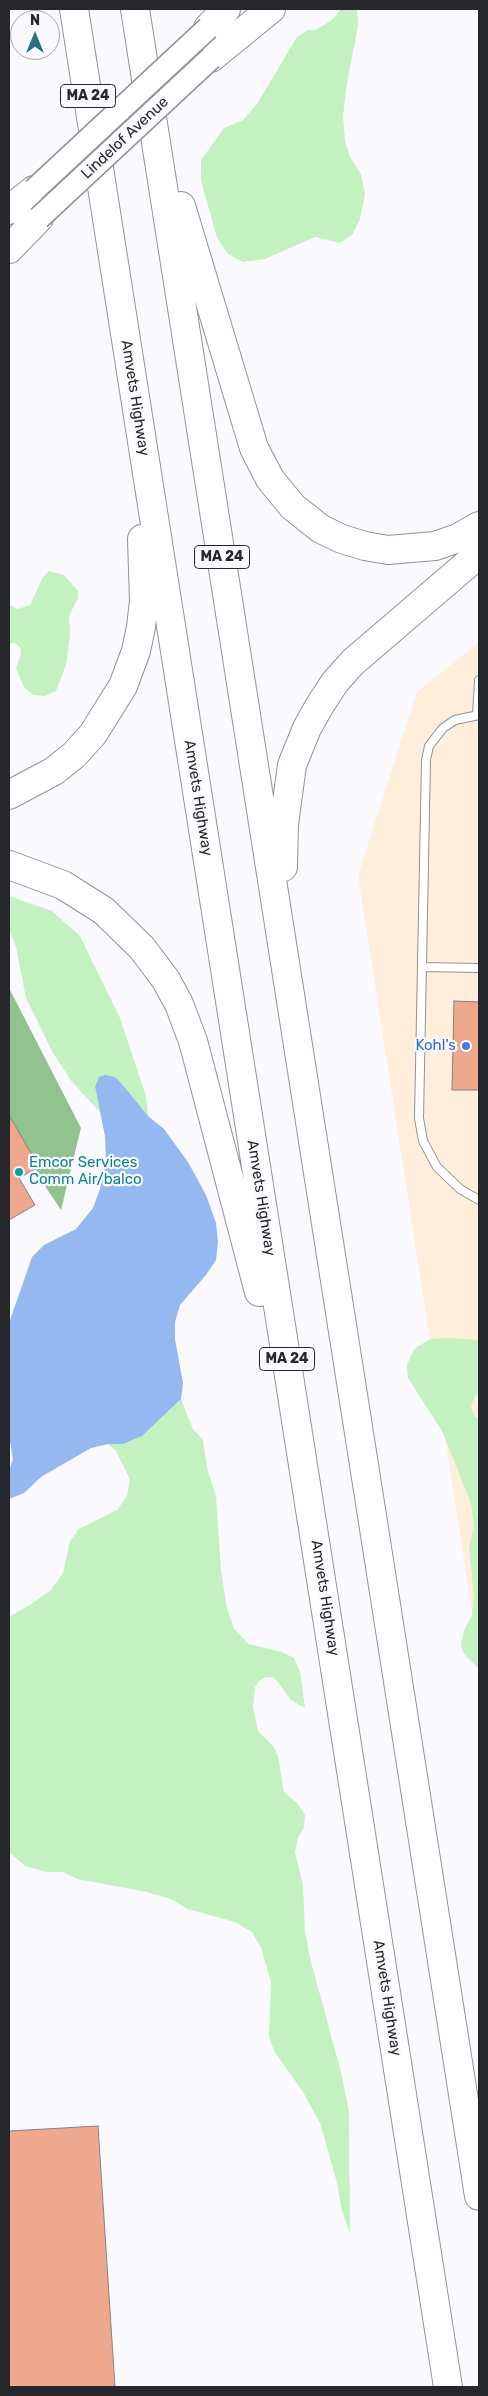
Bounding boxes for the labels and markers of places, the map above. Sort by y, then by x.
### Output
place label: Kohl's [415,1037,456,1055]
marker: Kohl's [460,1040,472,1052]
place label: Emcor Services Comm Air/balco [29,1154,142,1189]
marker: Emcor Services Comm Air/balco [13,1166,25,1178]

